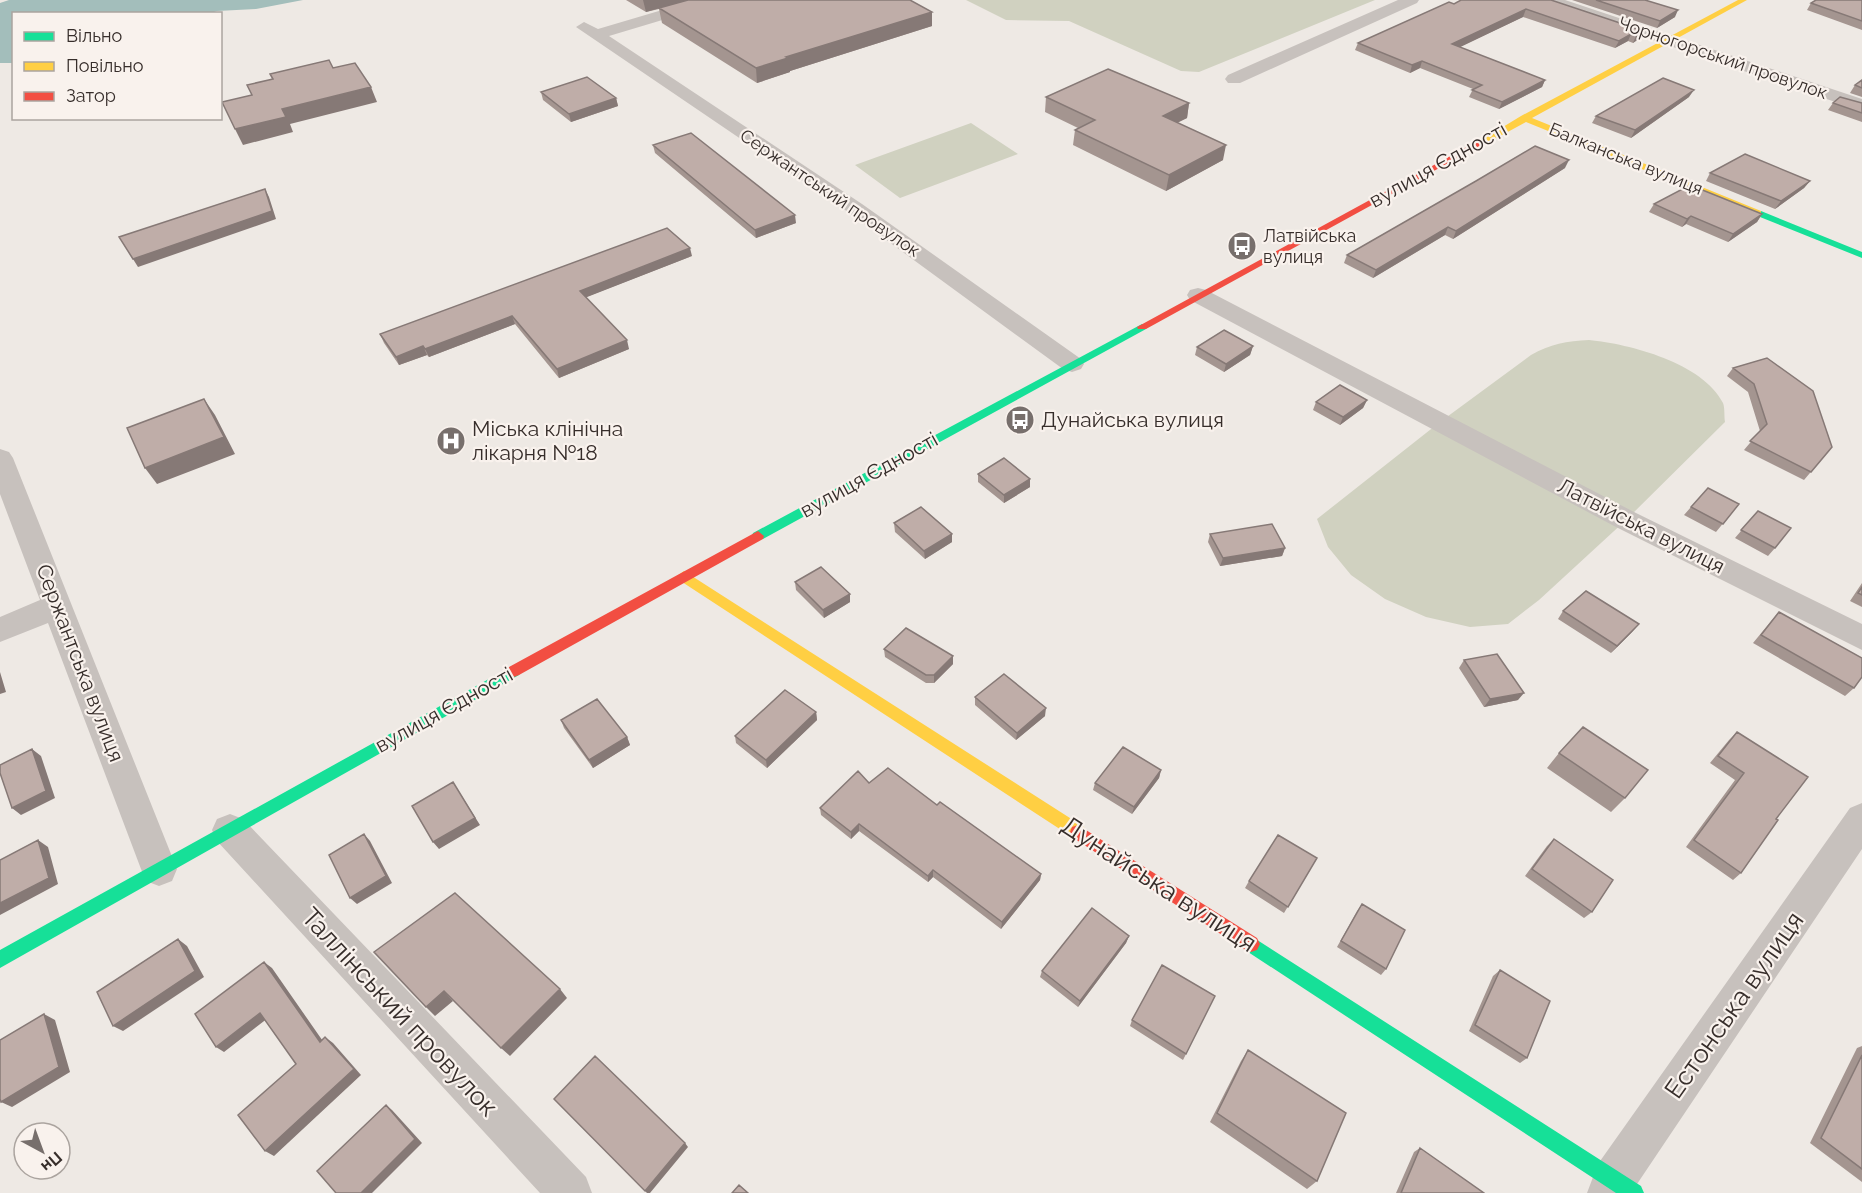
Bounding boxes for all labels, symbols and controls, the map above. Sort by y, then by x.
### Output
legend [12,12,222,120]
street label: Чорногорський провулок [1616,12,1830,103]
text: Вільно [66,25,122,46]
text: Повільно [66,55,144,76]
text: Затор [66,85,116,106]
street label: вулиця Єдності [1365,116,1511,213]
street label: Балканська вулиця [1546,118,1706,199]
street label: Сержантський провулок [736,124,924,261]
place label: Латвійська вулиця [1263,225,1356,267]
bus stop icon: Латвійська вулиця [1226,230,1258,262]
bus stop icon: Дунайська вулиця [1004,404,1036,436]
place label: Дунайська вулиця [1041,407,1224,432]
place label: Міська клінічна лікарня №18 [472,416,623,465]
hospital icon: Міська клінічна лікарня №18 [435,425,467,457]
street label: вулиця Єдності [796,426,942,523]
street label: Латвійська вулиця [1553,473,1729,579]
street label: Сержантська вулиця [31,561,130,765]
street label: вулиця Єдності [371,661,517,758]
street label: Дунайська вулиця [1056,810,1262,958]
street label: Таллінський провулок [296,902,504,1122]
street label: Естонська вулиця [1658,906,1810,1104]
north arrow [12,1121,72,1181]
text: Пн [37,1148,66,1176]

